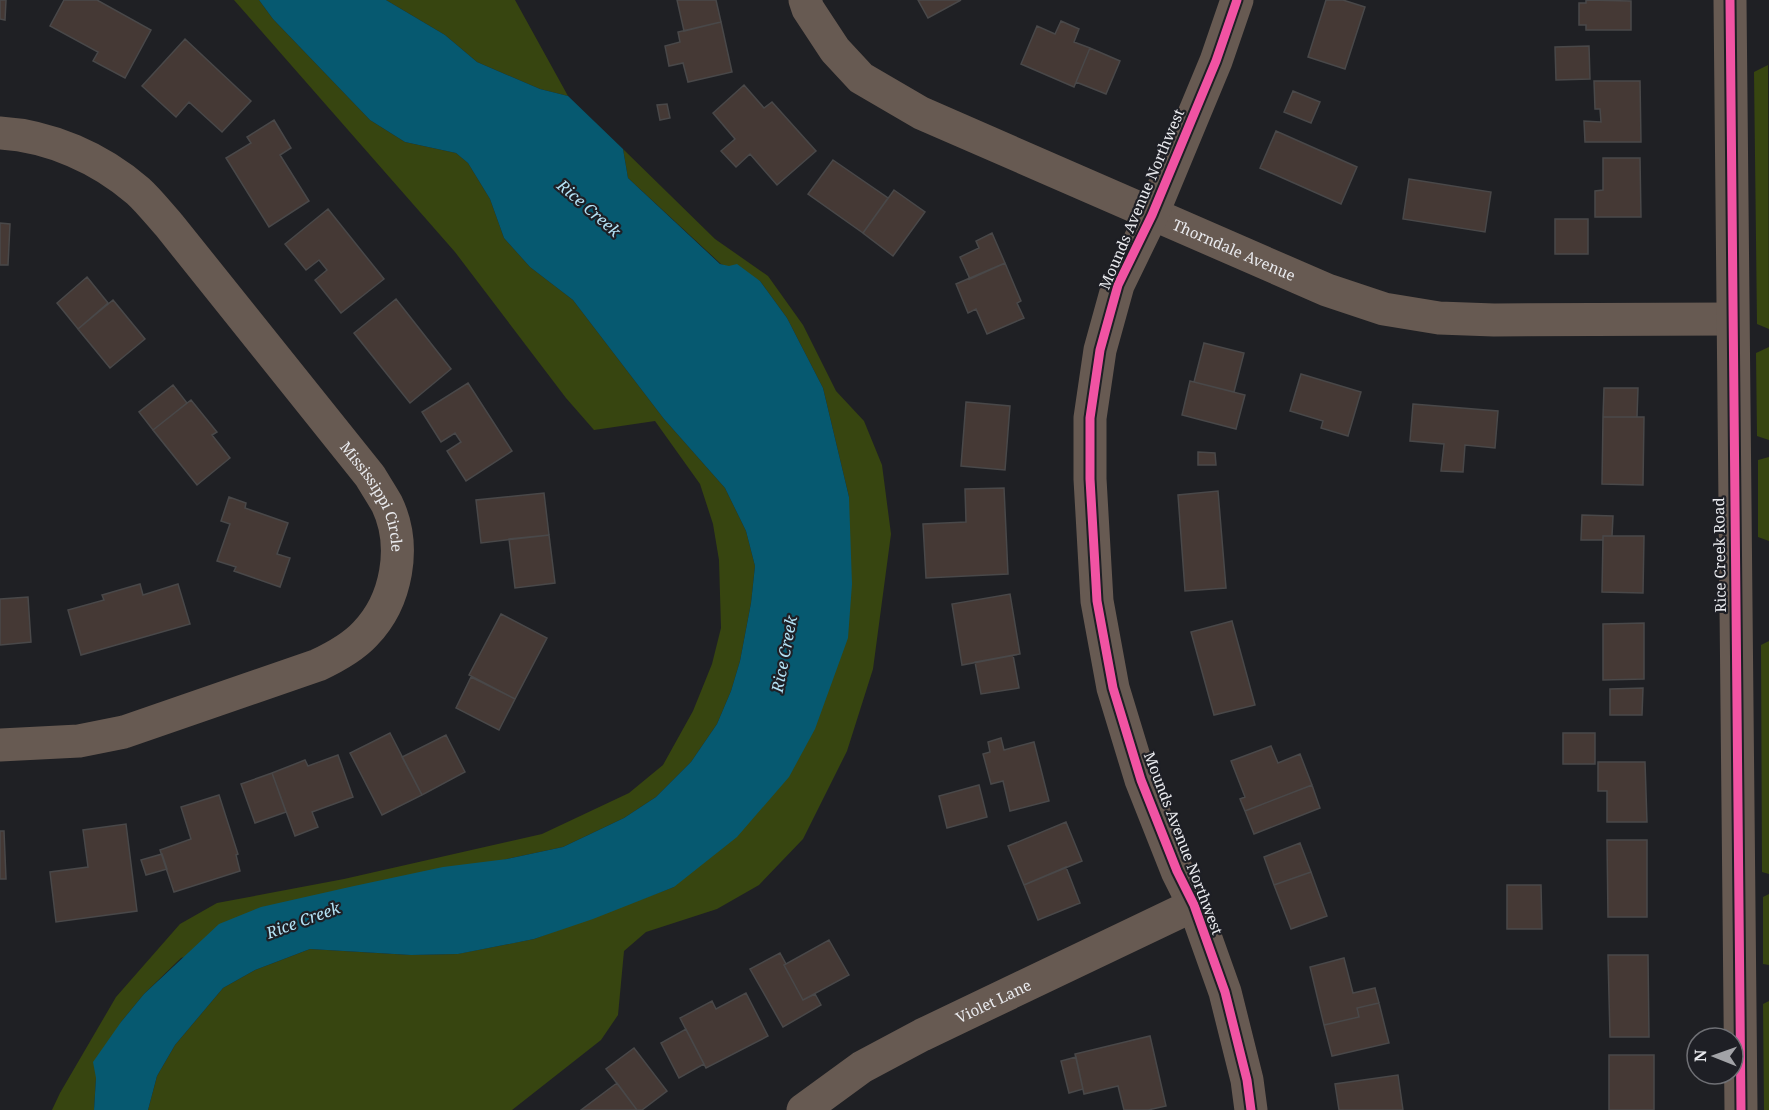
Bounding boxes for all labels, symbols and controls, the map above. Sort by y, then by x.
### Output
street label: Mounds Avenue Northwest [1094,106,1188,292]
water label: Rice Creek [552,174,626,242]
street label: Thorndale Avenue [1170,214,1299,285]
street label: Mississippi Circle [336,437,407,552]
street label: Rice Creek Road [1708,497,1730,613]
water label: Rice Creek [766,613,802,695]
street label: Mounds Avenue Northwest [1140,749,1228,937]
water label: Rice Creek [262,896,344,944]
street label: Violet Lane [952,974,1034,1027]
north arrow [1685,1026,1745,1086]
text: N [1689,1049,1711,1062]

